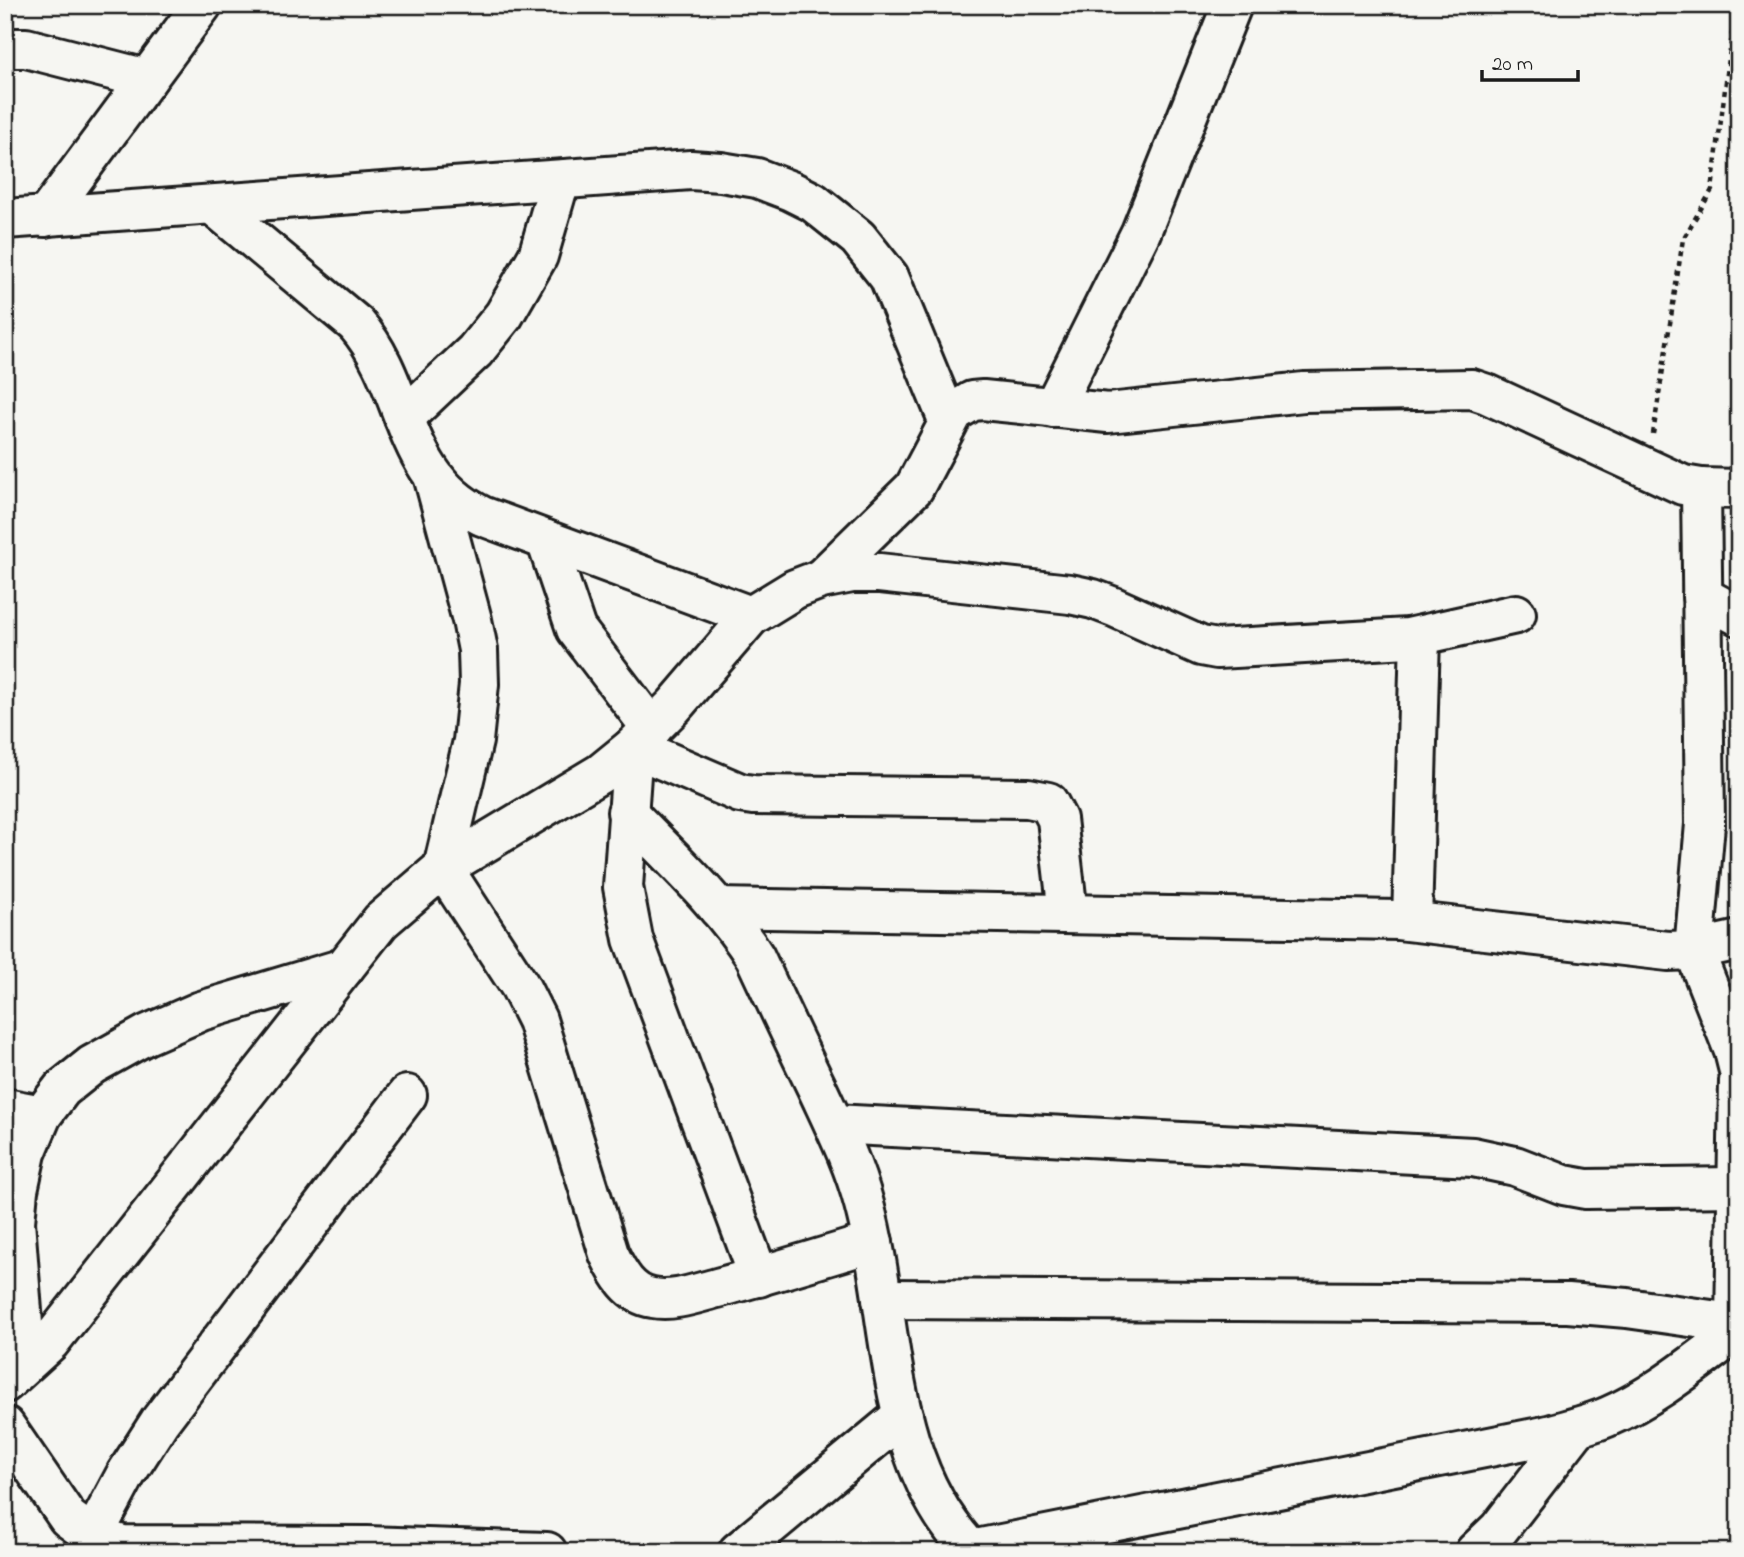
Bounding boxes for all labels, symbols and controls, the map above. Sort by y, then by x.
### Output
scale bar [1482,38,1578,82]
text: 20 m [1492,50,1533,80]

